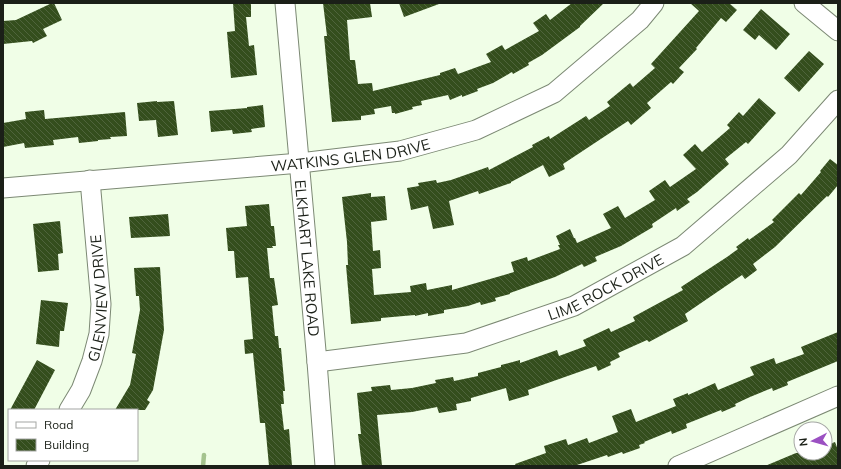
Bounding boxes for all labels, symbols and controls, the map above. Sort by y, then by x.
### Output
street label: WATKINS GLEN DRIVE [270,134,432,175]
street label: ELKHART LAKE ROAD [291,179,324,337]
street label: GLENVIEW DRIVE [83,234,111,364]
street label: LIME ROCK DRIVE [545,249,667,324]
legend [8,409,138,461]
text: Road [44,417,73,432]
north arrow [793,421,833,461]
text: Building [44,437,89,452]
text: N [796,437,810,447]

